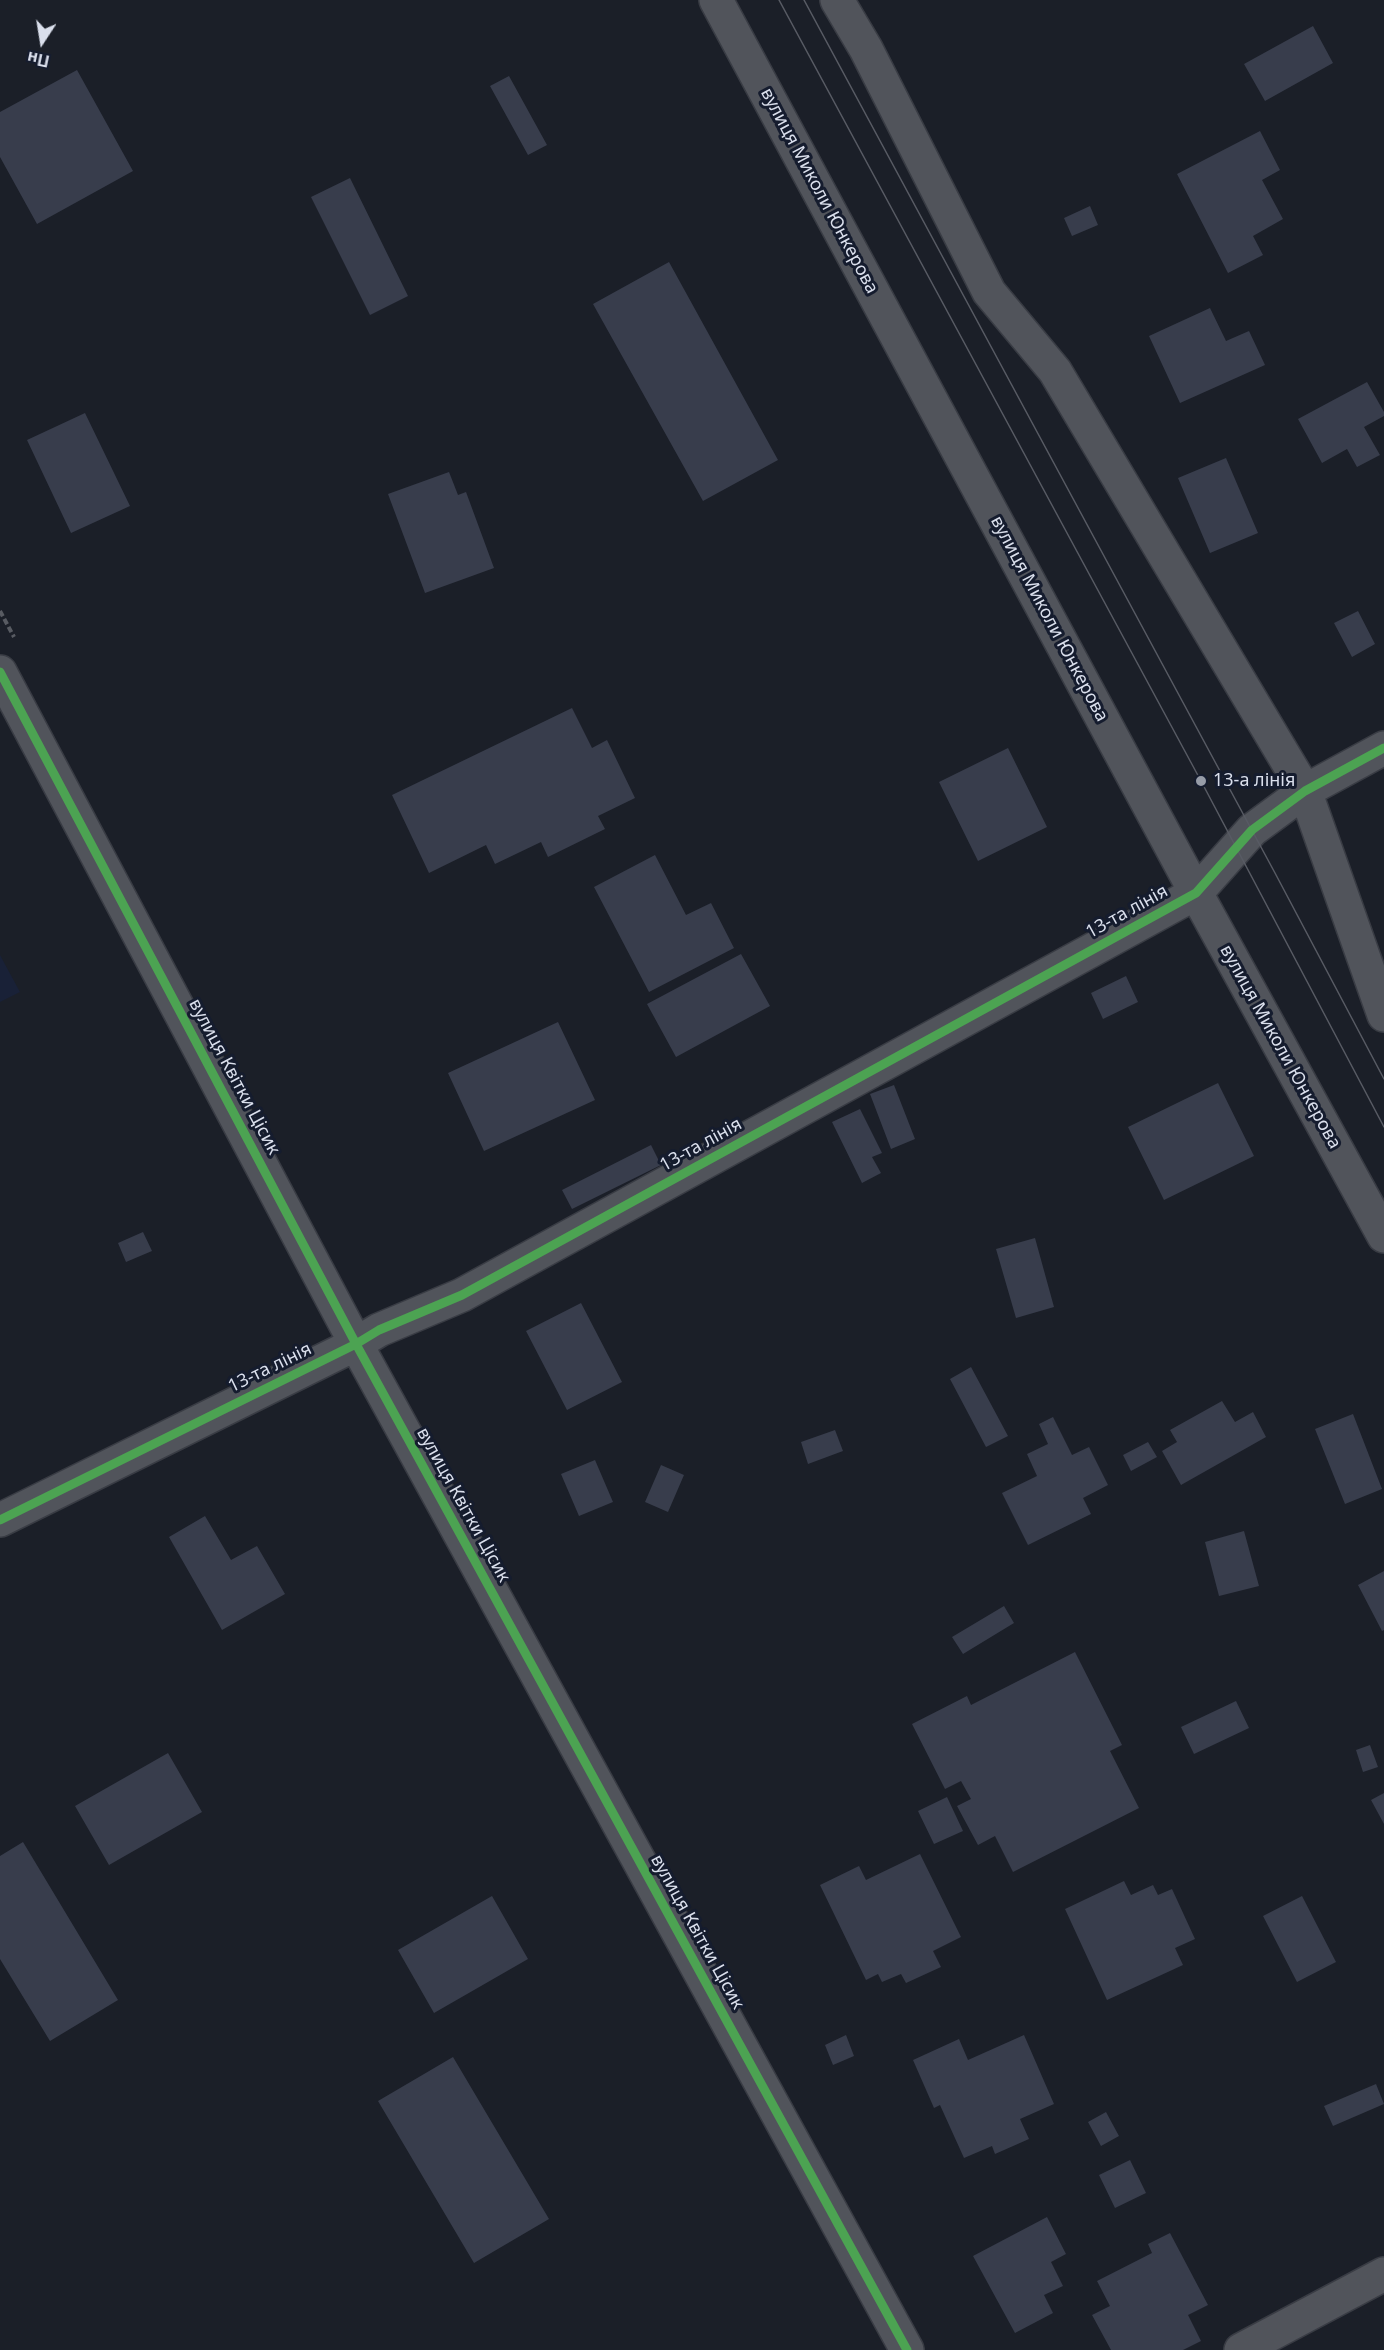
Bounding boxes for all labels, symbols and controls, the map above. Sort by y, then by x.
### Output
north arrow [12,12,72,72]
text: Пн [25,46,52,73]
street label: вулиця Миколи Юнкерова [756,84,882,298]
street label: вулиця Миколи Юнкерова [986,512,1112,726]
place label: 13-а лінія [1213,770,1295,792]
marker: 13-а лінія [1194,774,1208,788]
street label: 13-та лінія [1082,881,1172,943]
street label: вулиця Миколи Юнкерова [1215,941,1345,1153]
street label: вулиця Квітки Цісик [184,995,284,1159]
street label: 13-та лінія [656,1114,746,1176]
street label: 13-та лінія [225,1338,315,1398]
street label: вулиця Квітки Цісик [412,1424,514,1586]
street label: вулиця Квітки Цісик [646,1851,748,2013]

